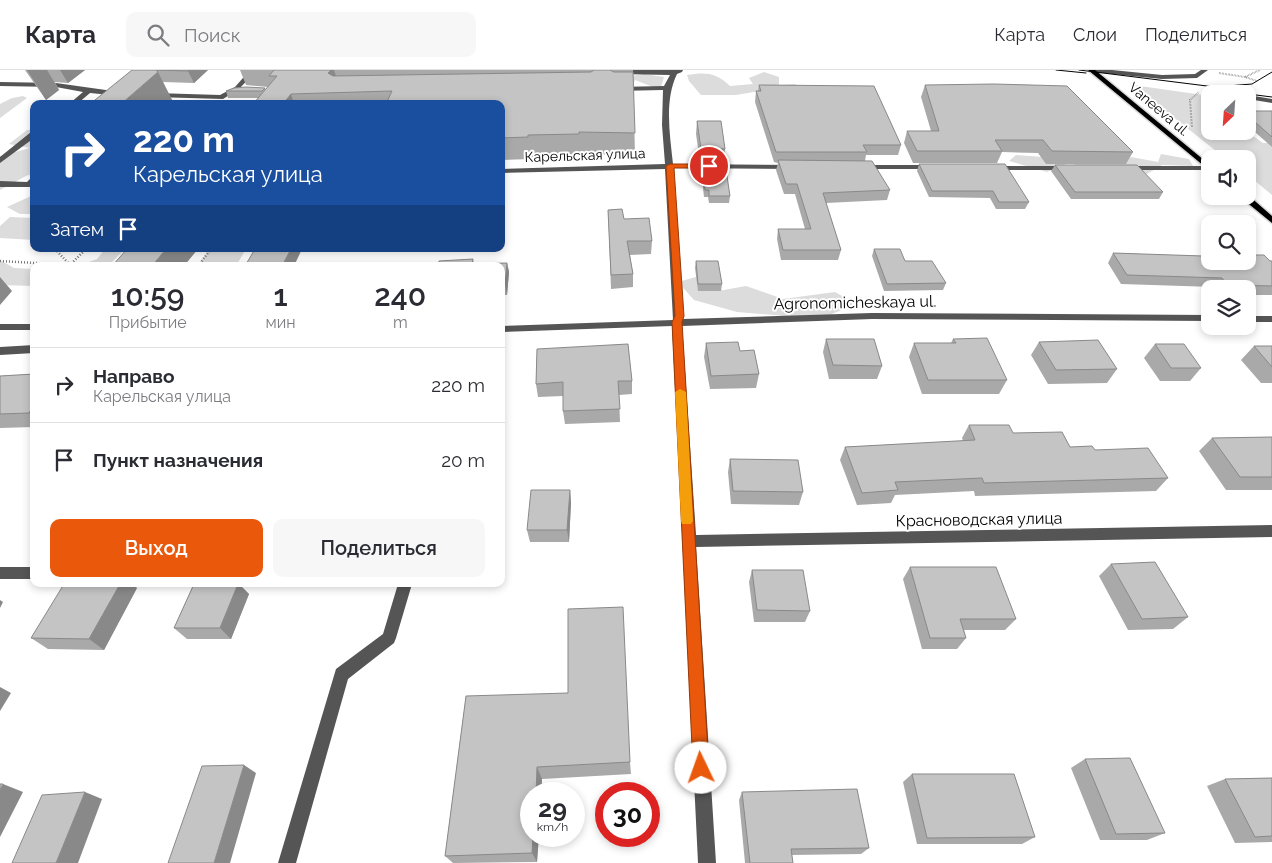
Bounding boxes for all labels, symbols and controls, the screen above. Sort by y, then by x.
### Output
search box [126,12,476,57]
text: Карта [25,20,96,49]
icon: search [144,21,172,49]
text: Поиск [184,24,241,46]
text: Карта [994,24,1045,45]
text: Слои [1073,24,1117,45]
text: Поделиться [1145,24,1247,45]
street label: Vaneeva ul. [1125,79,1193,139]
north arrow [1201,85,1256,140]
map controls [1201,85,1256,335]
text: 220 m [133,119,235,160]
icon: right [50,120,115,185]
street label: Карельская улица [524,145,646,165]
pin [688,145,730,187]
button: sound [1201,150,1256,205]
icon: arrive [695,152,723,180]
text: Карельская улица [133,161,323,187]
icon: arrive [114,215,142,243]
button: search [1201,215,1256,270]
text: Затем [50,218,104,240]
text: 10:59 [111,278,184,313]
text: 1 [273,278,288,313]
text: 240 [374,278,426,313]
button: layers [1201,280,1256,335]
street label: Agronomicheskaya ul. [774,292,936,313]
text: Прибытие [109,313,187,332]
text: мин [266,313,296,332]
text: m [393,313,408,332]
text: Направо [93,365,174,387]
icon: right [50,371,78,399]
text: 220 m [431,374,485,396]
text: Карельская улица [93,387,231,406]
icon: arrive [50,446,78,474]
text: Пункт назначения [93,449,263,471]
text: 20 m [441,449,485,471]
street label: Красноводская улица [895,509,1063,530]
button: Выход [50,519,263,577]
button: Поделиться [273,519,485,577]
position arrow [674,741,726,793]
speed limit sign: 30 [595,782,660,847]
text: 29 [538,793,567,823]
text: km/h [537,820,568,834]

